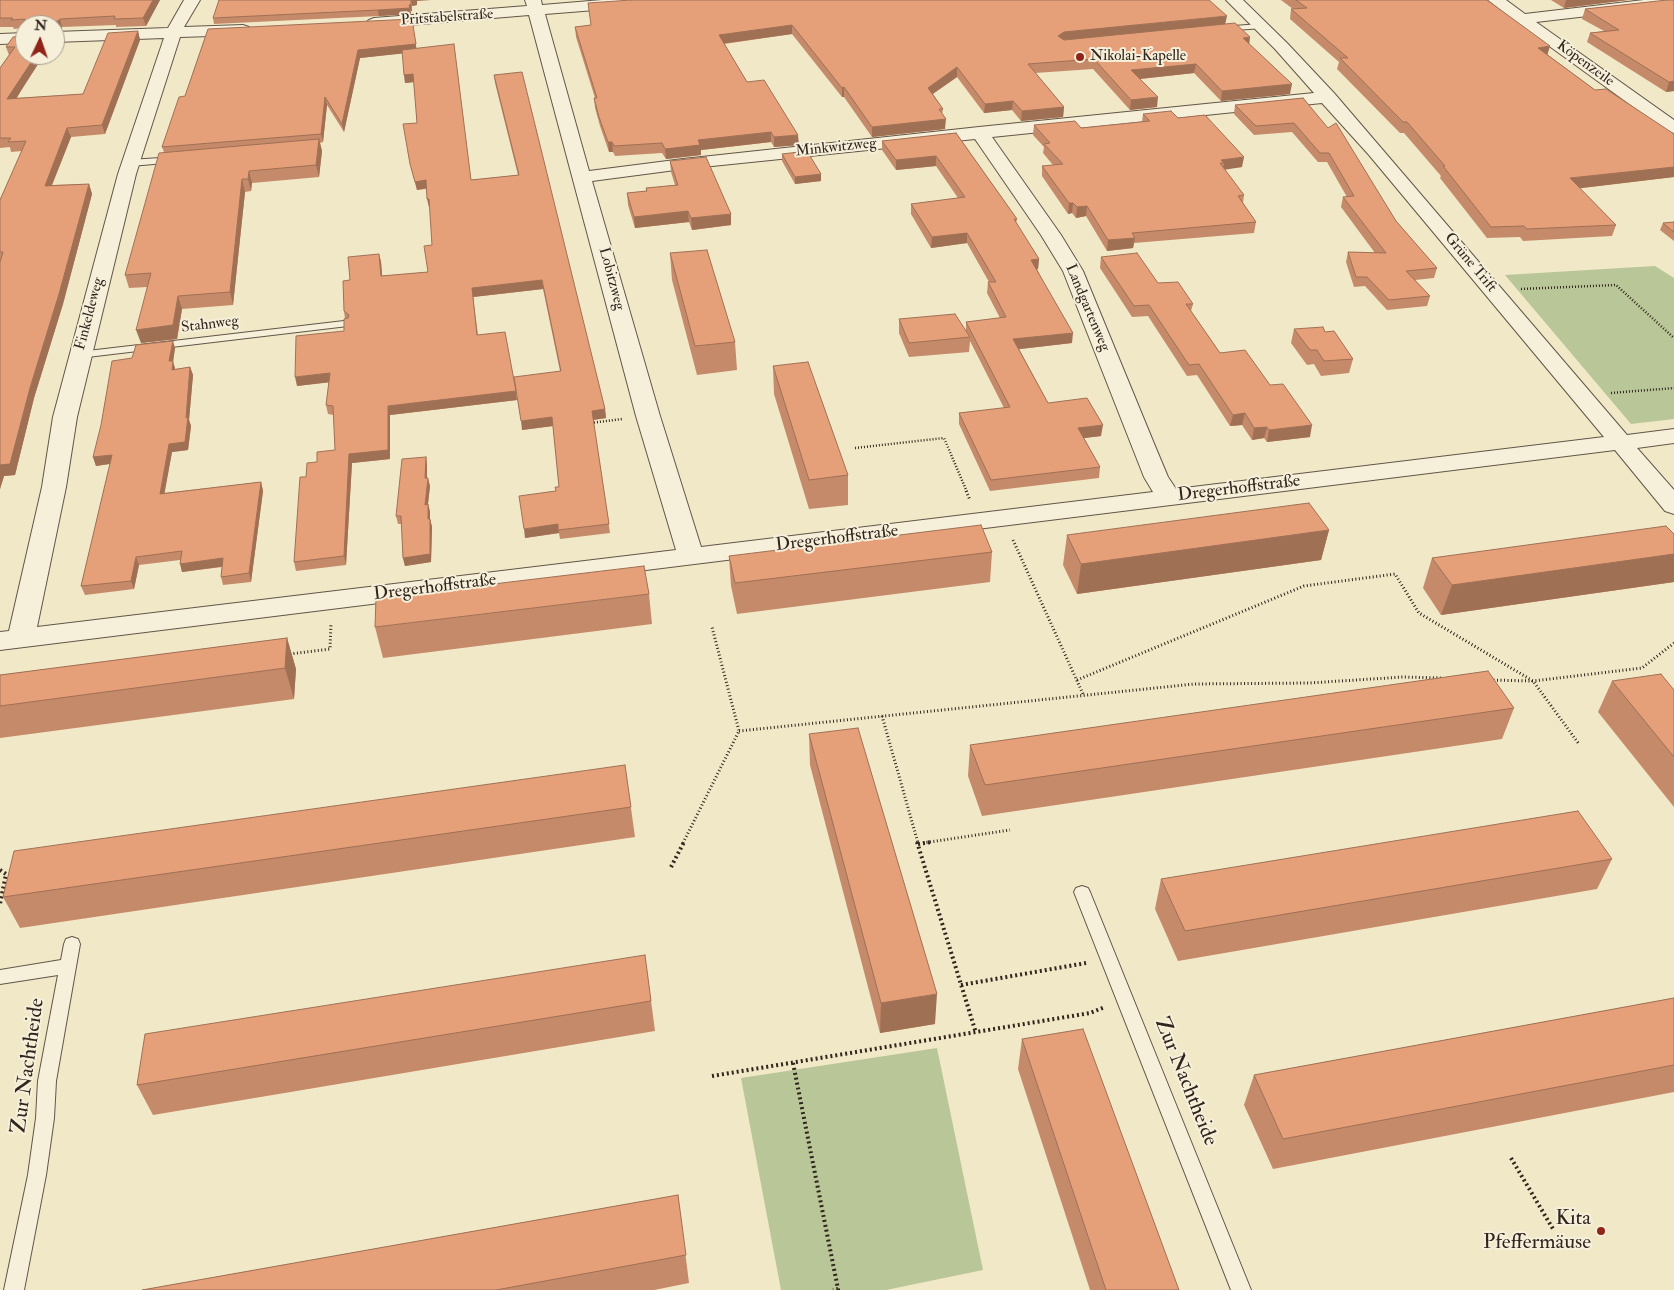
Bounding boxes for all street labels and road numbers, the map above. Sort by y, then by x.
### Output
street label: Pritstabelstraße [400,6,494,30]
street label: Köpenzeile [1553,37,1617,91]
street label: Minkwitzweg [795,135,877,161]
street label: Grüne Trift [1440,230,1500,296]
street label: Lobitzweg [594,246,628,312]
street label: Landgartenweg [1061,262,1113,354]
street label: Finkeldeweg [72,276,108,352]
street label: Stahnweg [180,313,240,337]
street label: Dregerhoffstraße [1176,471,1302,507]
street label: Dregerhoffstraße [774,521,900,557]
street label: Dregerhoffstraße [372,570,498,606]
street label: Zur Nachtheide [7,997,51,1135]
street label: Zur Nachtheide [1148,1014,1222,1150]

